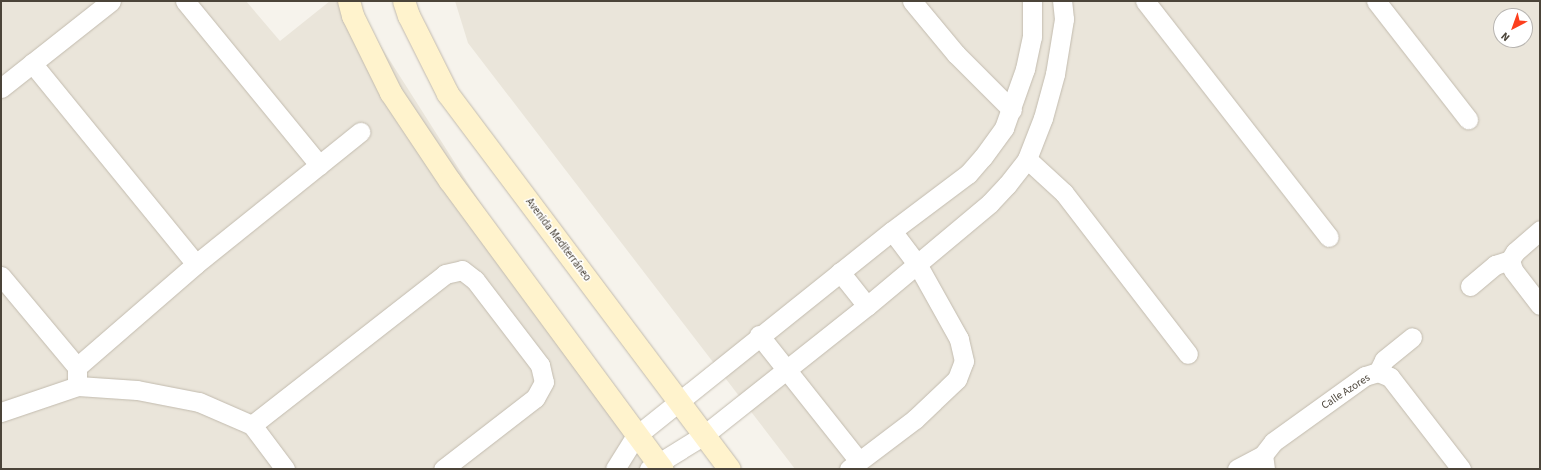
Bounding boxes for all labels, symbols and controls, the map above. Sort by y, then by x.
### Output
north arrow [1493,8,1533,48]
text: N [1498,29,1513,45]
street label: Avenida Mediterráneo [522,196,594,284]
street label: Calle Azores [1319,371,1373,413]

